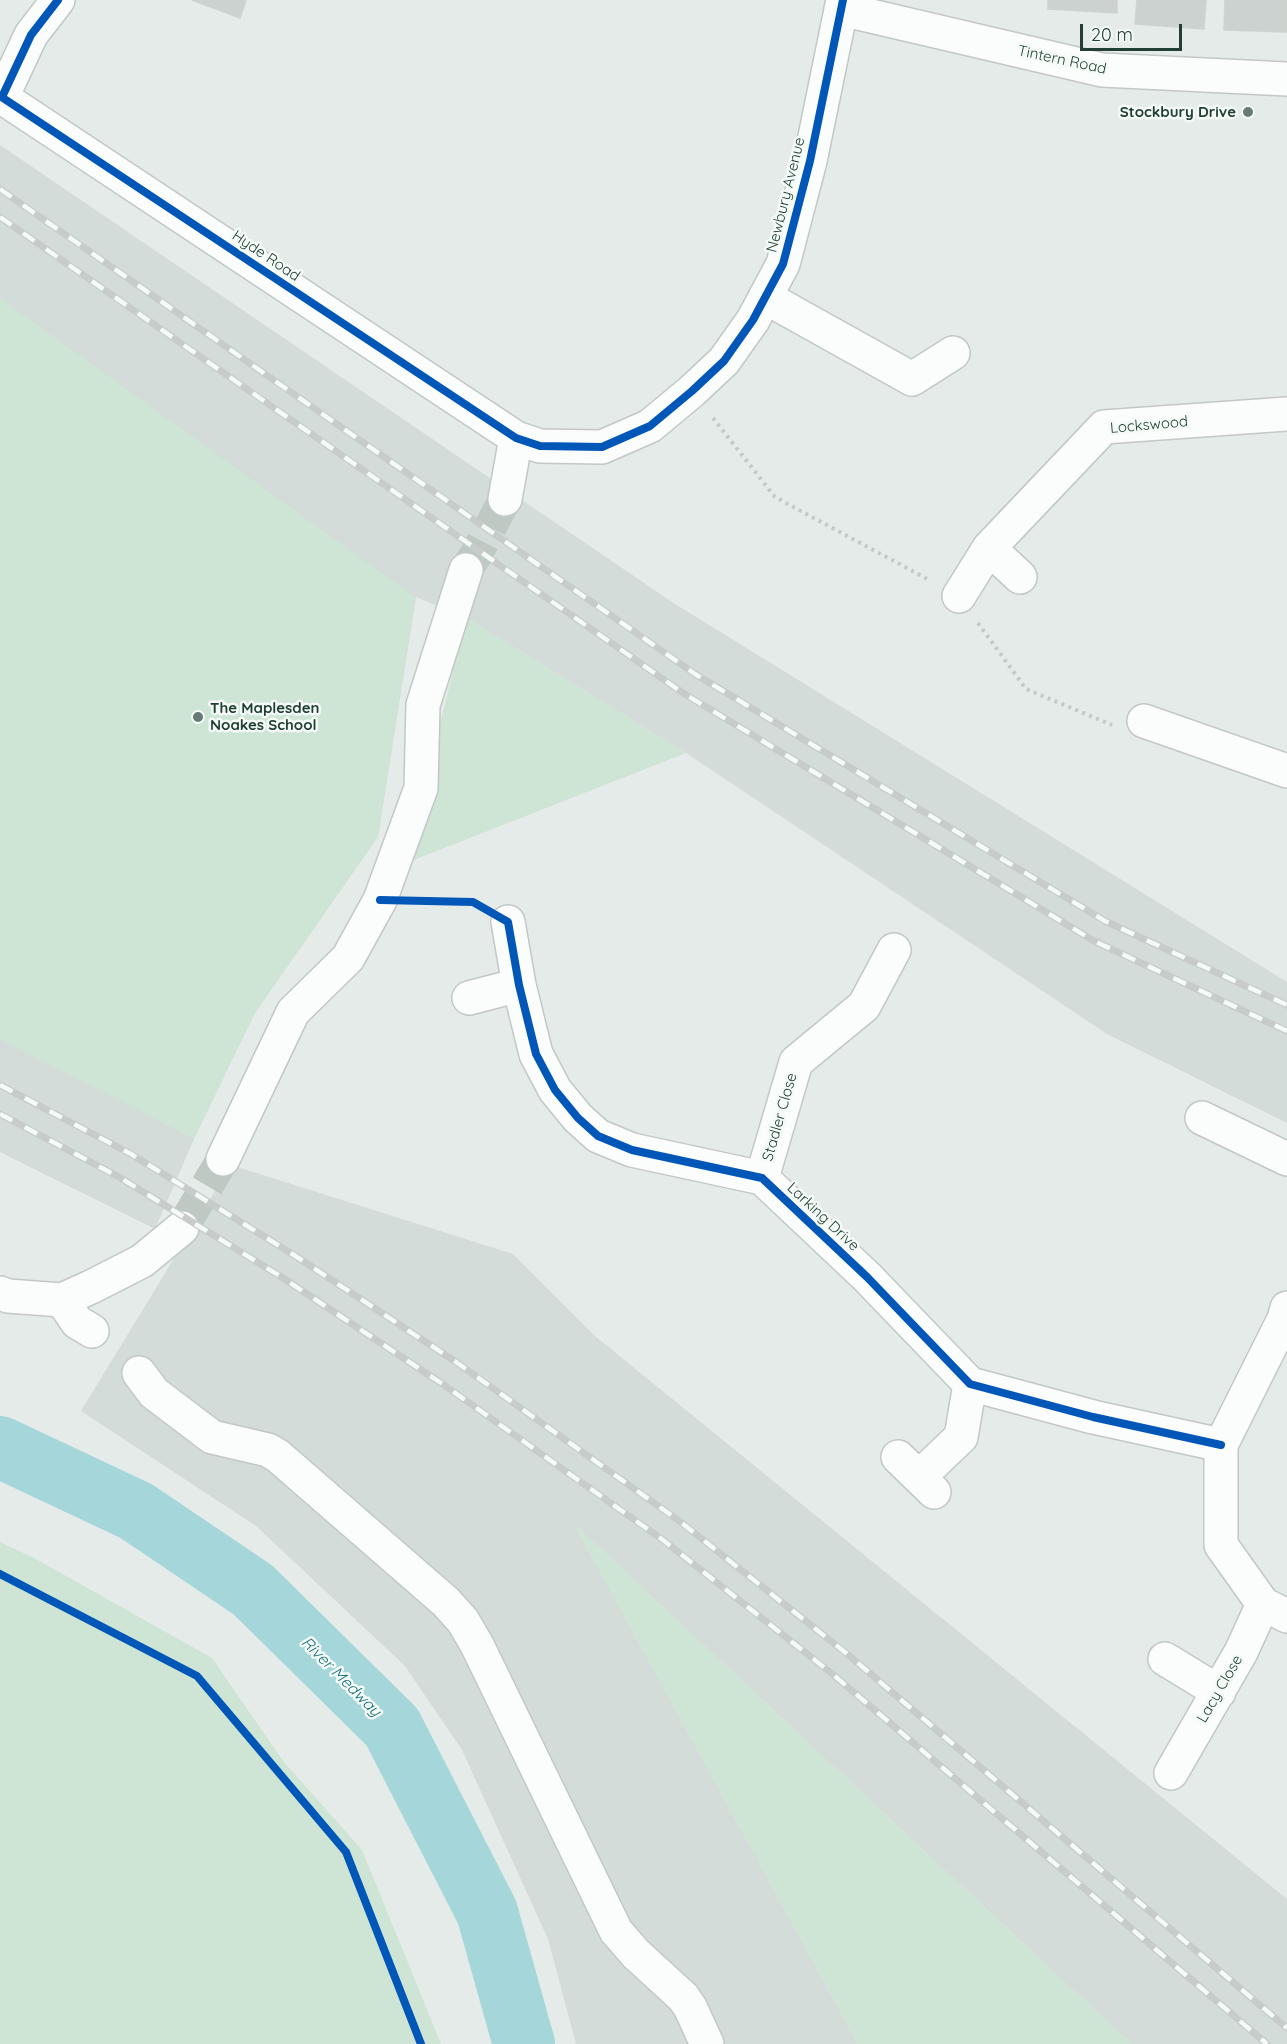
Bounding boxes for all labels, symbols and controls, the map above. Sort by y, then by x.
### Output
scale bar [1083,12,1185,50]
text: 20 m [1091,23,1133,46]
street label: Tintern Road [1016,42,1108,78]
place label: Stockbury Drive [1120,103,1236,121]
marker: Stockbury Drive [1241,105,1255,119]
street label: Newbury Avenue [763,136,809,254]
street label: Hyde Road [229,227,303,285]
street label: Lockswood [1109,413,1189,437]
place label: The Maplesden Noakes School [210,699,320,734]
marker: The Maplesden Noakes School [191,710,205,724]
street label: Stadler Close [759,1071,801,1163]
street label: Larking Drive [783,1179,863,1255]
water label: River Medway [297,1633,385,1721]
street label: Lacy Close [1193,1652,1247,1726]

